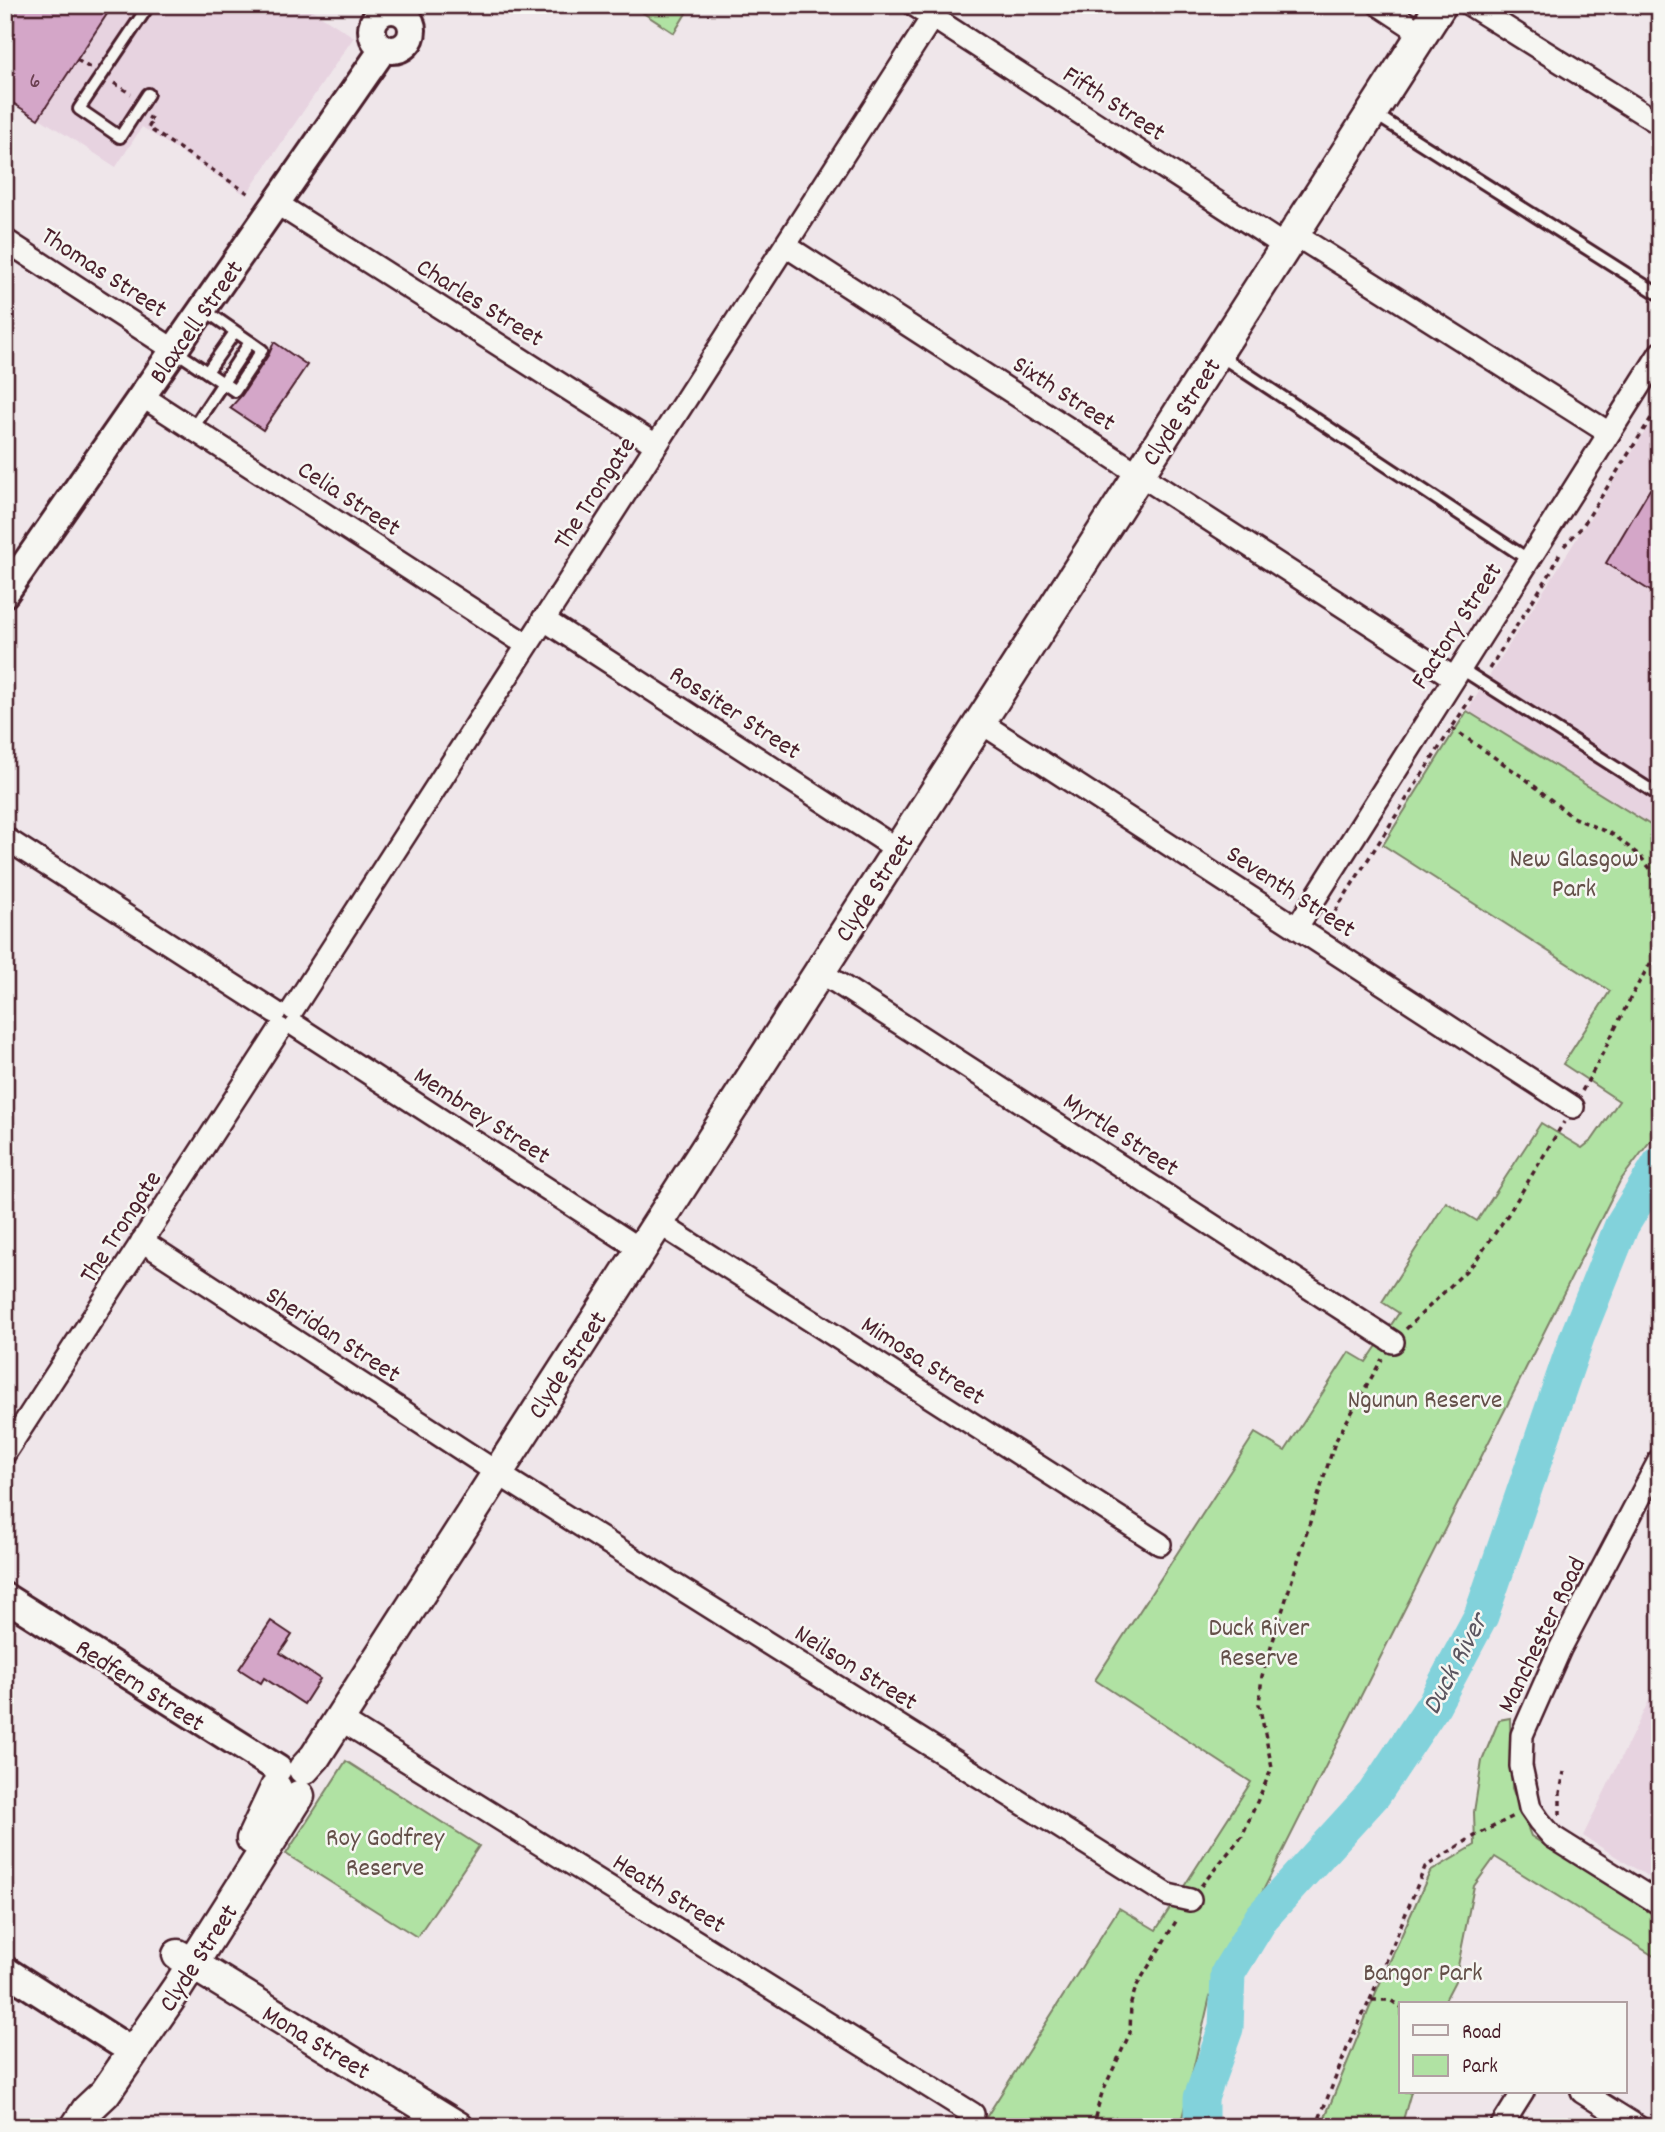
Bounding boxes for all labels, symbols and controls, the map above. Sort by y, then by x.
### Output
street label: Fifth Street [1054,58,1172,152]
house number: 6 [29,66,41,99]
street label: Thomas Street [33,219,174,329]
street label: Charles Street [408,250,550,358]
street label: Blaxcell Street [141,253,254,393]
street label: Sixth Street [1004,348,1122,442]
street label: Clyde Street [1134,351,1232,474]
street label: The Trongate [546,430,646,558]
street label: Celia Street [289,453,407,547]
street label: Factory Street [1403,556,1513,698]
street label: Rossiter Street [661,657,808,771]
street label: Clyde Street [827,827,925,950]
street label: Seventh Street [1218,837,1362,949]
park label: New Glasgow Park [1509,842,1639,909]
street label: Membrey Street [405,1059,557,1175]
street label: Myrtle Street [1055,1085,1186,1188]
street label: The Trongate [72,1164,172,1292]
street label: Sheridan Street [257,1278,407,1394]
street label: Clyde Street [520,1304,618,1427]
street label: Mimosa Street [853,1308,992,1416]
park label: Ngunun Reserve [1347,1383,1503,1420]
street label: Manchester Road [1489,1551,1597,1720]
water label: Duck River [1414,1605,1502,1723]
park label: Duck River Reserve [1208,1611,1310,1678]
street label: Neilson Street [786,1616,924,1722]
street label: Redfern Street [67,1631,211,1743]
park label: Roy Godfrey Reserve [326,1821,445,1888]
street label: Heath Street [604,1845,732,1945]
street label: Clyde Street [151,1897,249,2020]
park label: Bangor Park [1363,1956,1483,1993]
street label: Mona Street [254,1997,377,2091]
legend [1399,2002,1626,2094]
text: Road [1462,2019,1501,2049]
text: Park [1462,2053,1498,2083]

